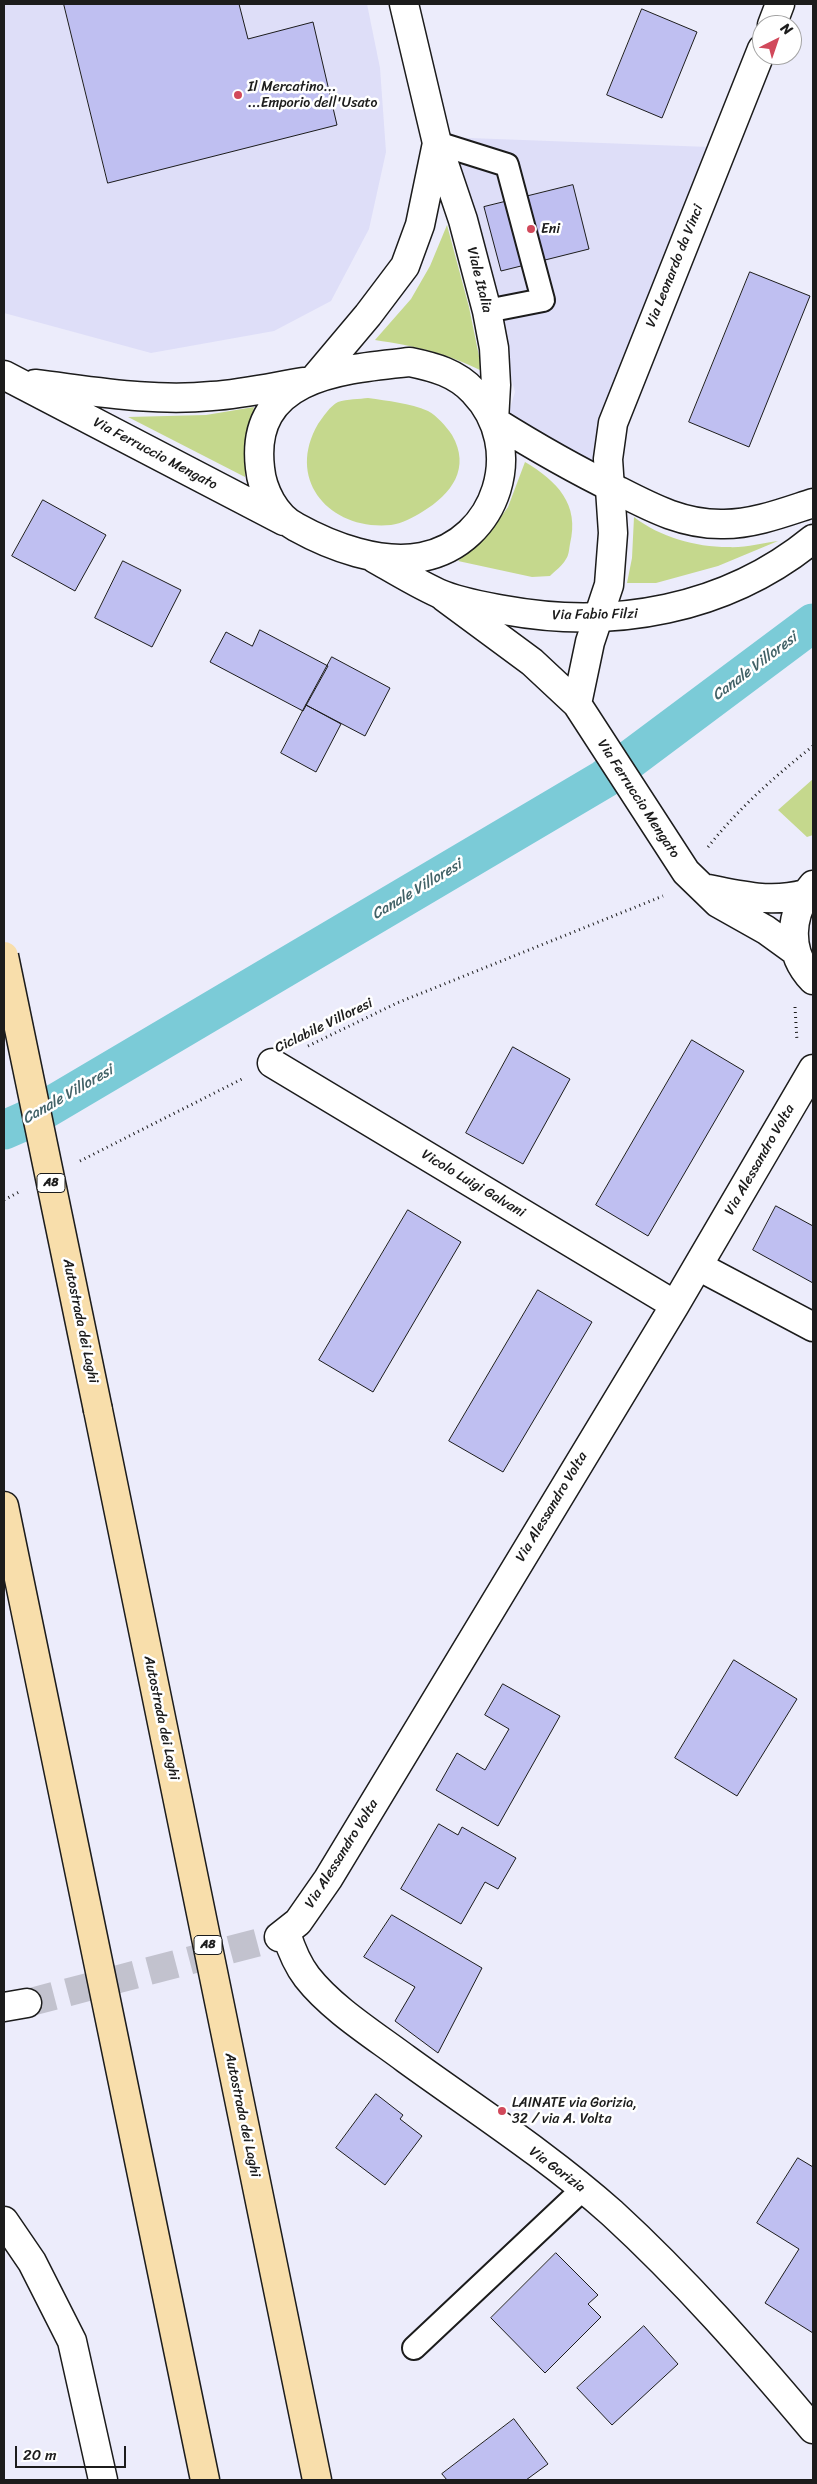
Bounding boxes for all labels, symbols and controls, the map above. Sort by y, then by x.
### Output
north arrow [752,15,802,65]
text: N [775,16,798,42]
place label: Il Mercatino... ...Emporio dell'Usato [248,79,377,111]
marker: Il Mercatino... ...Emporio dell'Usato [232,89,244,101]
street label: Via Leonardo da Vinci [643,202,707,330]
place label: Eni [541,221,560,237]
marker: Eni [525,223,537,235]
street label: Viale Italia [463,245,495,315]
street label: Via Ferruccio Mengato [90,414,220,494]
street label: Via Fabio Filzi [552,606,638,624]
water label: Canale Villoresi [709,629,801,705]
street label: Via Ferruccio Mengato [593,737,683,861]
water label: Canale Villoresi [369,856,465,924]
street label: Ciclabile Villoresi [272,995,376,1057]
water label: Canale Villoresi [20,1062,116,1128]
street label: Via Alessandro Volta [721,1102,799,1218]
street label: Vicolo Luigi Galvani [418,1146,528,1222]
road number: A8 [37,1174,65,1192]
street label: Autostrada dei Laghi [59,1257,101,1385]
street label: Via Alessandro Volta [513,1449,591,1565]
street label: Autostrada dei Laghi [140,1654,182,1782]
street label: Via Alessandro Volta [302,1797,382,1911]
road number: A8 [194,1936,222,1954]
street label: Autostrada dei Laghi [221,2051,263,2179]
place label: LAINATE via Gorizia, 32 / via A. Volta [512,2095,637,2128]
marker: LAINATE via Gorizia, 32 / via A. Volta [496,2105,508,2117]
street label: Via Gorizia [526,2143,588,2197]
scale bar [18,2436,129,2468]
text: 20 m [23,2442,57,2468]

